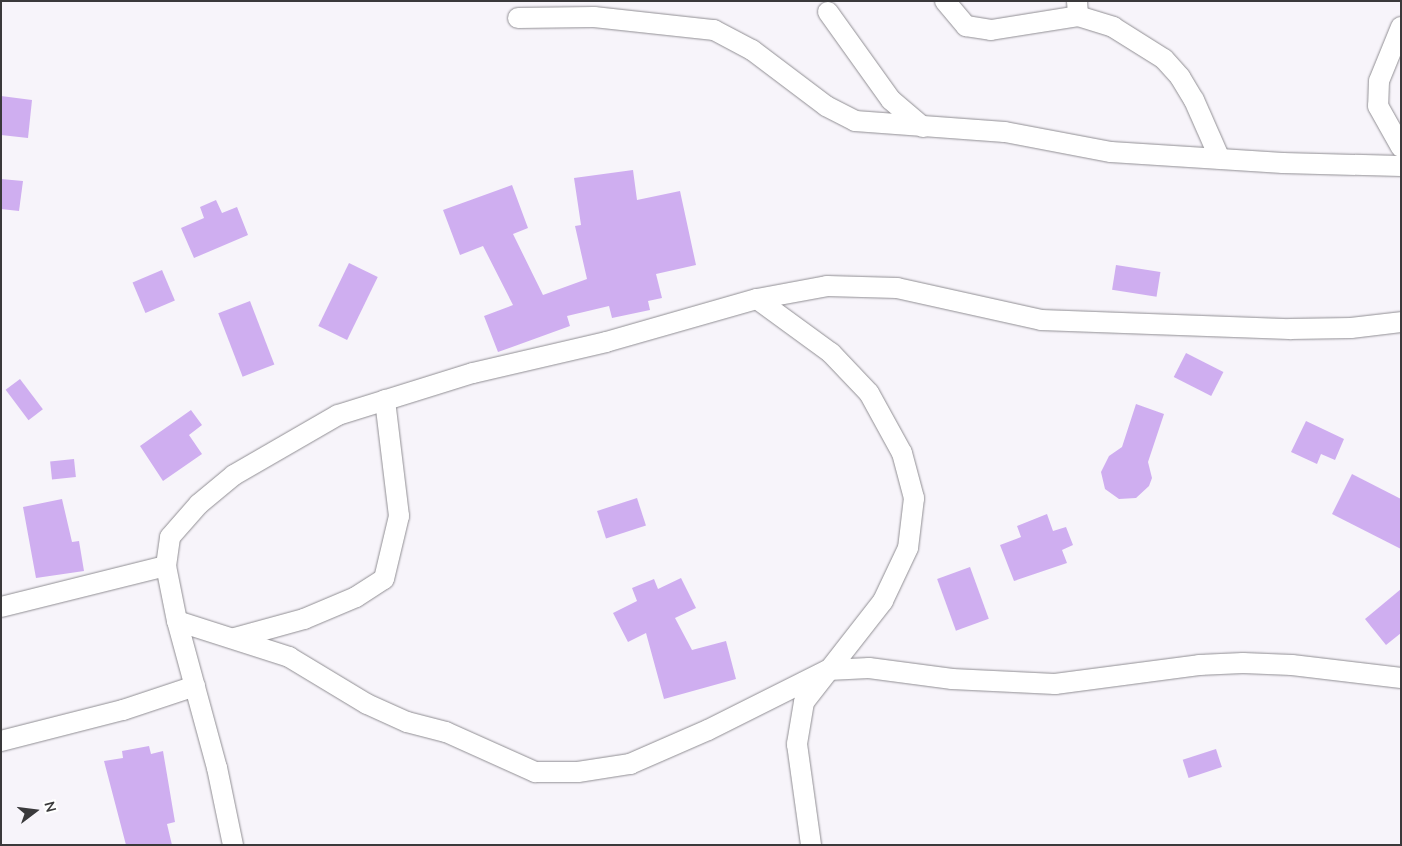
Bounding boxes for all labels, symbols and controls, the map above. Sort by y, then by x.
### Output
north arrow [10,786,60,836]
text: N [39,799,61,815]

